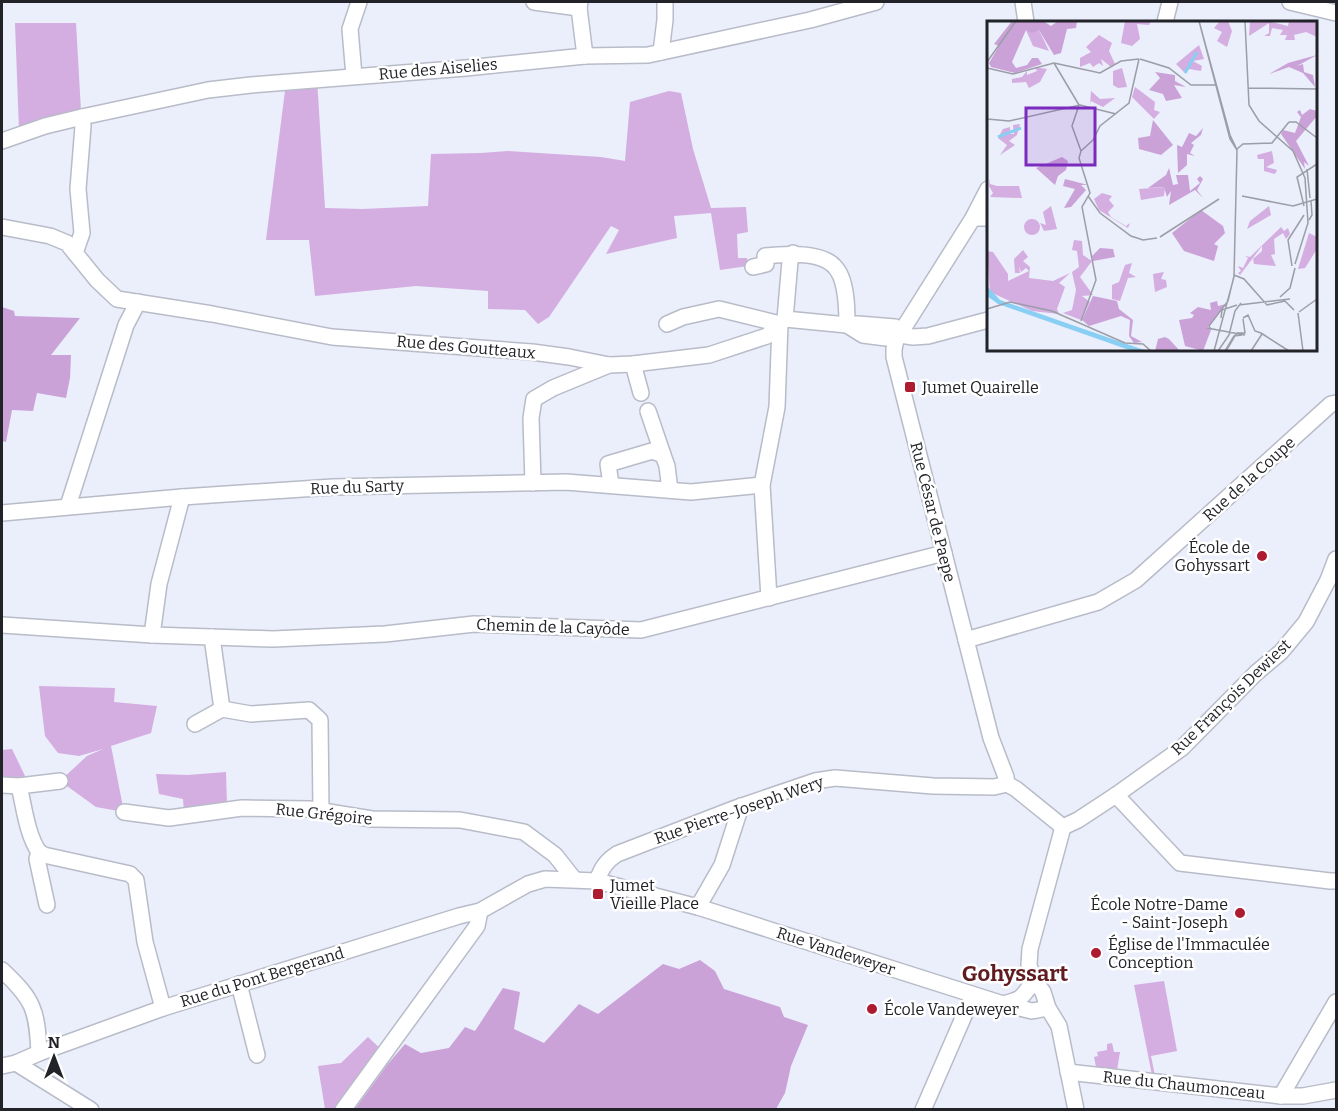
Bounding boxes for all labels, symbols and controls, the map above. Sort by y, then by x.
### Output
inset map [987,21,1317,351]
street label: Rue des Aiselies [378,54,498,84]
street label: Rue des Goutteaux [396,331,537,363]
place label: Jumet Quairelle [921,378,1039,397]
marker: Jumet Quairelle [903,380,917,394]
street label: Rue de la Coupe [1199,433,1299,525]
street label: Rue César de Paepe [906,440,960,584]
street label: Rue du Sarty [310,476,405,498]
place label: École de Gohyssart [1175,537,1250,575]
marker: École de Gohyssart [1255,549,1269,563]
street label: Chemin de la Cayôde [476,615,630,639]
street label: Rue François Dewiest [1167,635,1295,759]
street label: Rue Pierre-Joseph Wery [652,772,827,848]
street label: Rue Grégoire [274,799,374,829]
place label: Jumet Vieille Place [609,876,699,913]
marker: Jumet Vieille Place [591,887,605,901]
place label: École Notre-Dame - Saint-Joseph [1091,894,1228,932]
marker: École Notre-Dame - Saint-Joseph [1233,906,1247,920]
street label: Rue Vandeweyer [774,923,898,979]
place label: Église de l'Immaculée Conception [1108,934,1270,972]
street label: Rue du Pont Bergerand [178,943,347,1011]
marker: Église de l'Immaculée Conception [1089,946,1103,960]
district label: Gohyssart [962,960,1069,987]
place label: École Vandeweyer [884,999,1019,1019]
marker: École Vandeweyer [865,1002,879,1016]
north arrow [24,1027,84,1087]
text: N [48,1033,60,1052]
street label: Rue du Chaumonceau [1102,1067,1266,1103]

